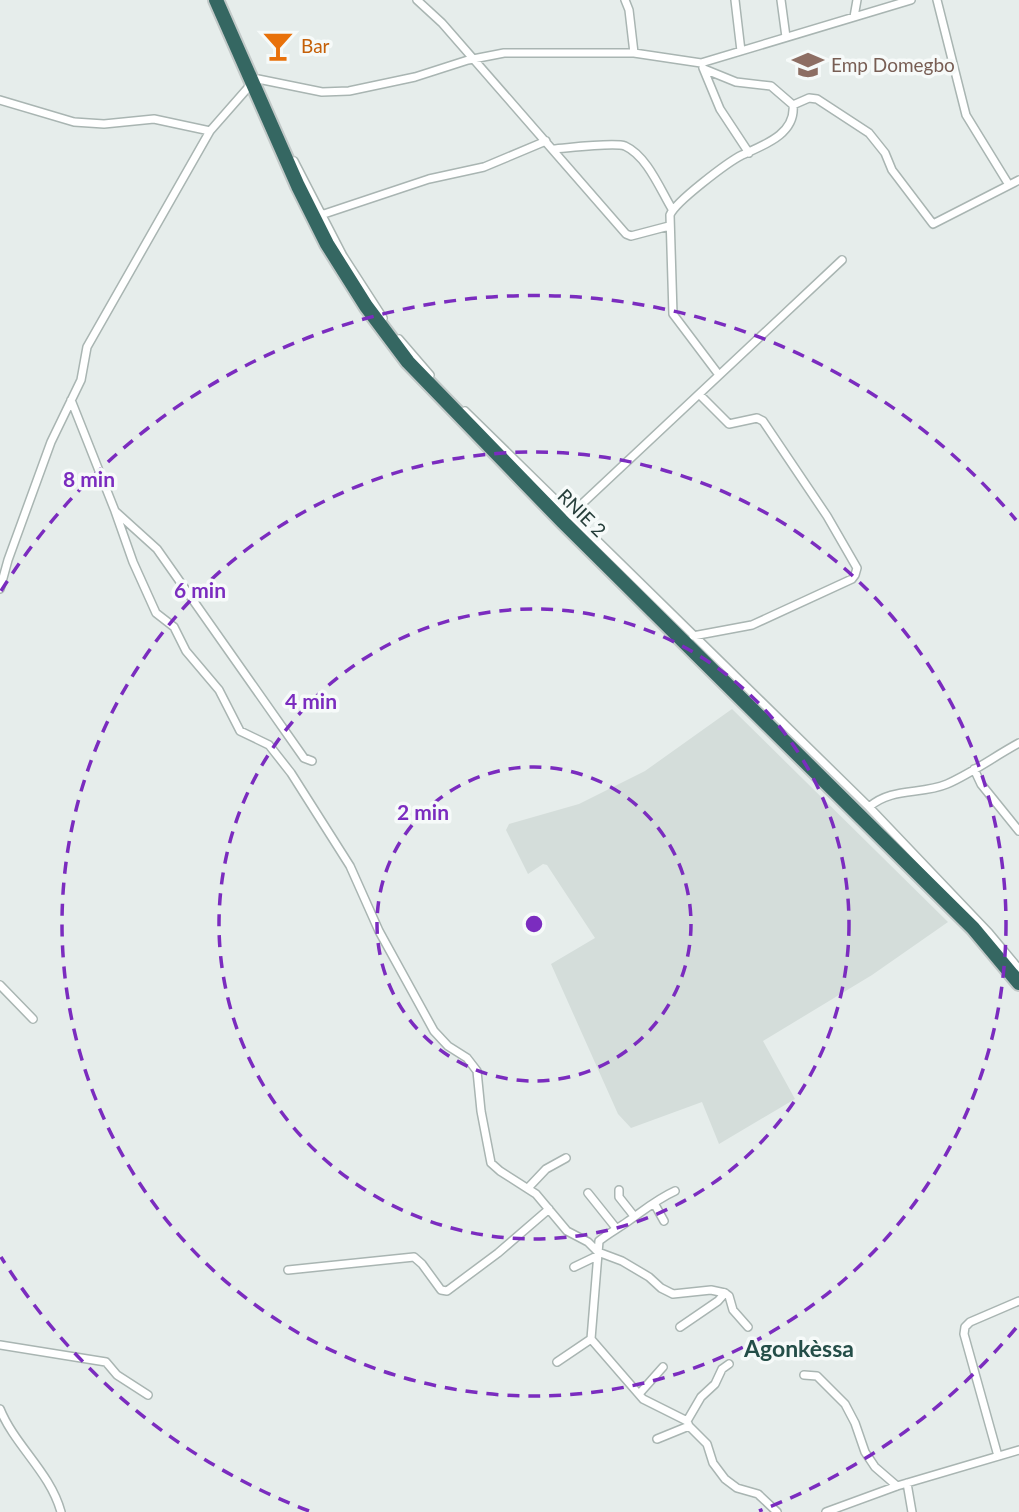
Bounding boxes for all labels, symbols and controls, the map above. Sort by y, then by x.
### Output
bar icon: Bar [261,29,295,63]
place label: Bar [301,34,330,57]
school or university icon: Emp Domegbo [791,48,825,82]
place label: Emp Domegbo [831,53,955,76]
text: 8 min [63,466,115,491]
street label: RNIE 2 [554,484,611,541]
text: 6 min [174,577,226,602]
text: 4 min [285,688,337,713]
text: 2 min [397,799,449,824]
centre of rings [522,912,546,936]
district label: Agonkèssa [743,1334,854,1362]

